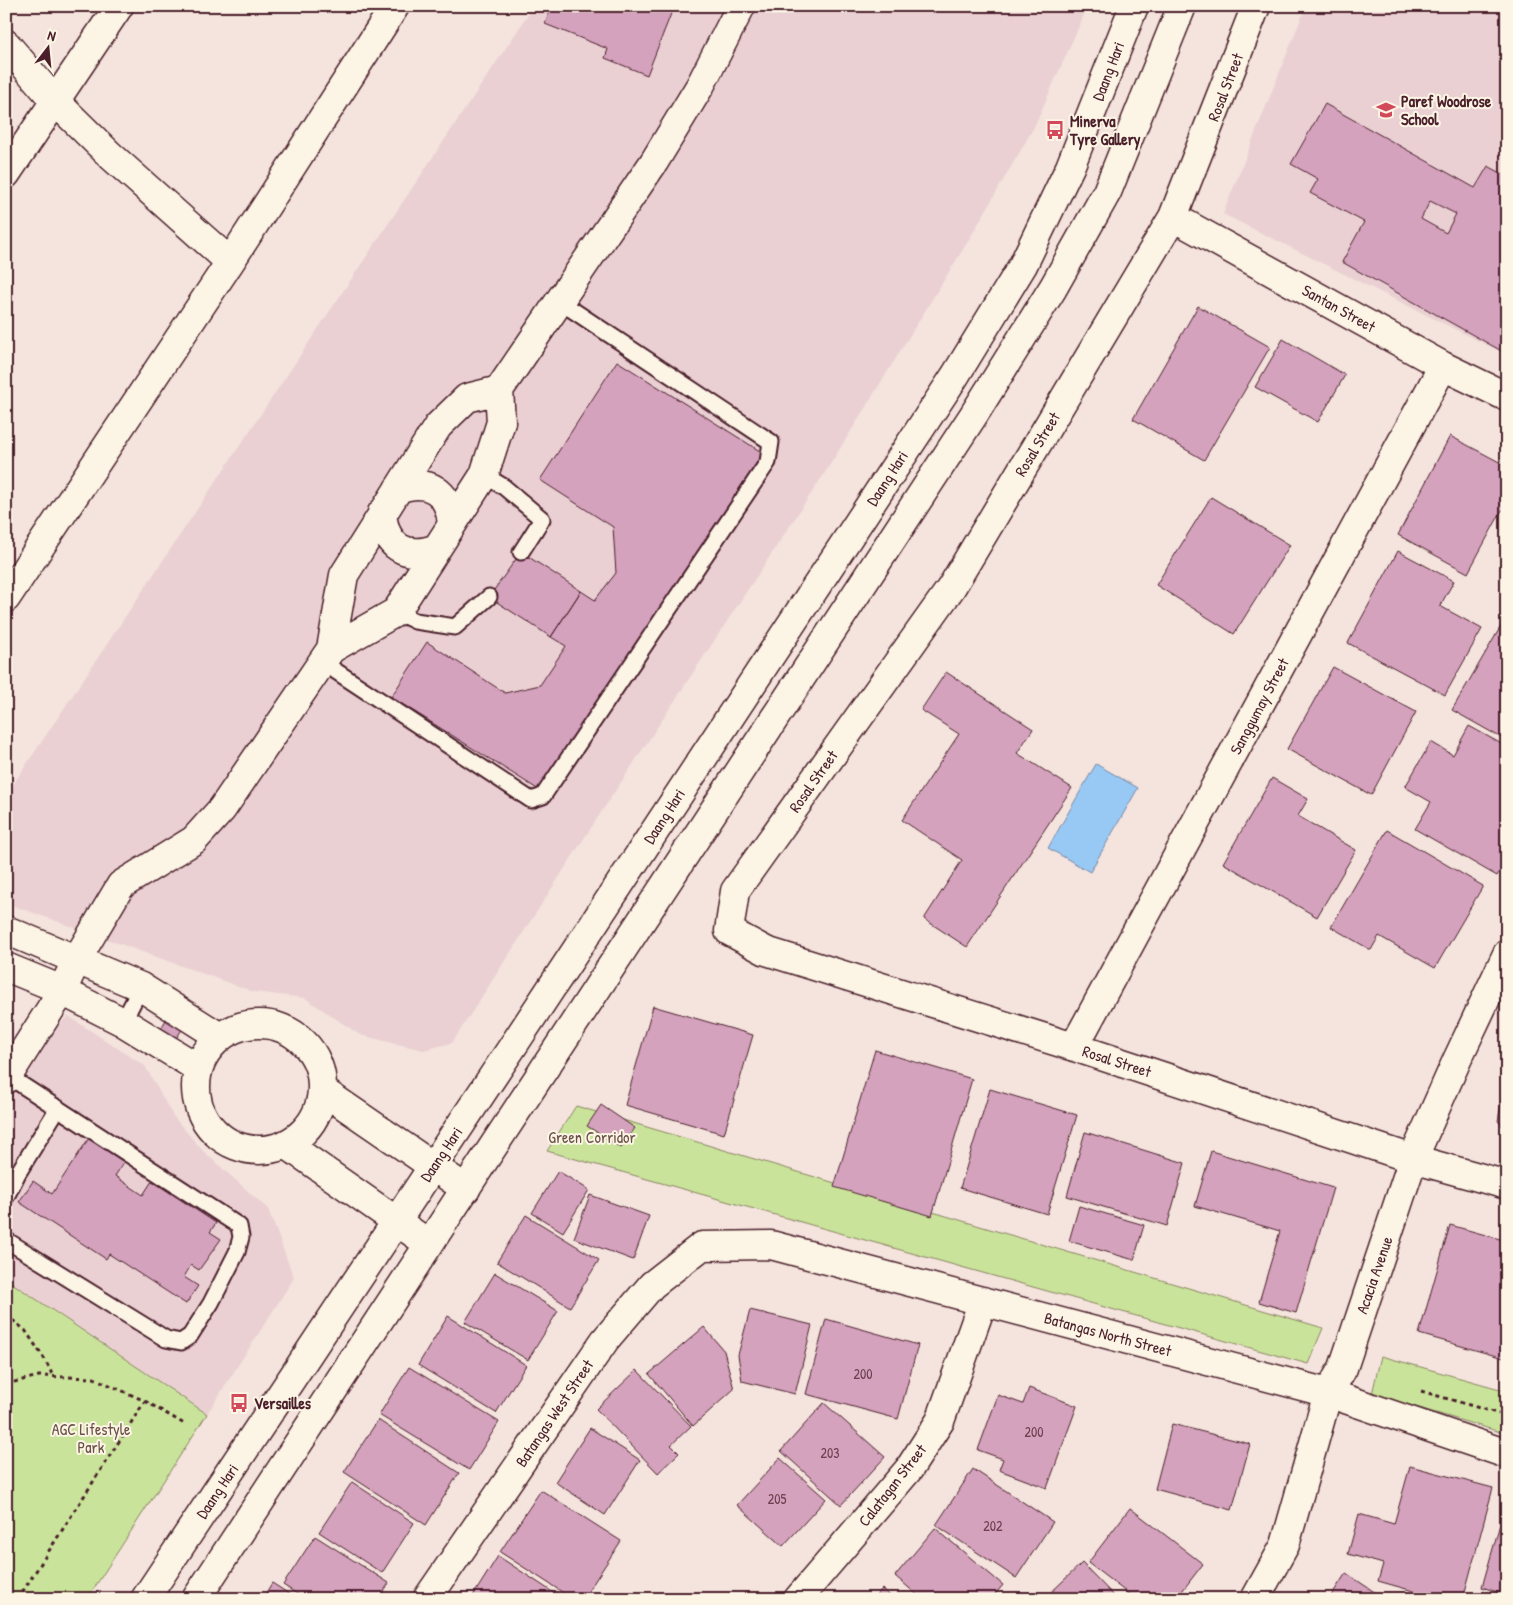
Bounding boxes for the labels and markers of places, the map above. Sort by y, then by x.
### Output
place label: Paref Woodrose School [1401,90,1492,130]
school or university icon: Paref Woodrose School [1375,99,1397,121]
place label: Minerva Tyre Gallery [1069,110,1141,151]
bus stop icon: Minerva Tyre Gallery [1044,119,1066,141]
bus stop icon: Versailles [228,1392,250,1414]
place label: Versailles [254,1392,312,1414]

